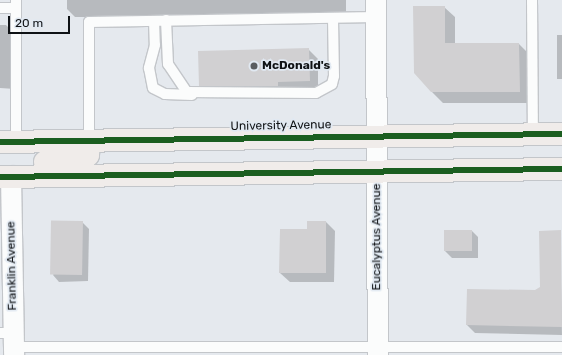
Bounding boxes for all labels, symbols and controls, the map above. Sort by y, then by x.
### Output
scale bar [10,8,72,34]
text: 20 m [15,16,43,30]
place label: McDonald's [262,59,330,73]
marker: McDonald's [249,61,259,71]
street label: University Avenue [230,118,332,134]
street label: Eucalyptus Avenue [370,183,384,291]
street label: Franklin Avenue [4,221,20,311]

